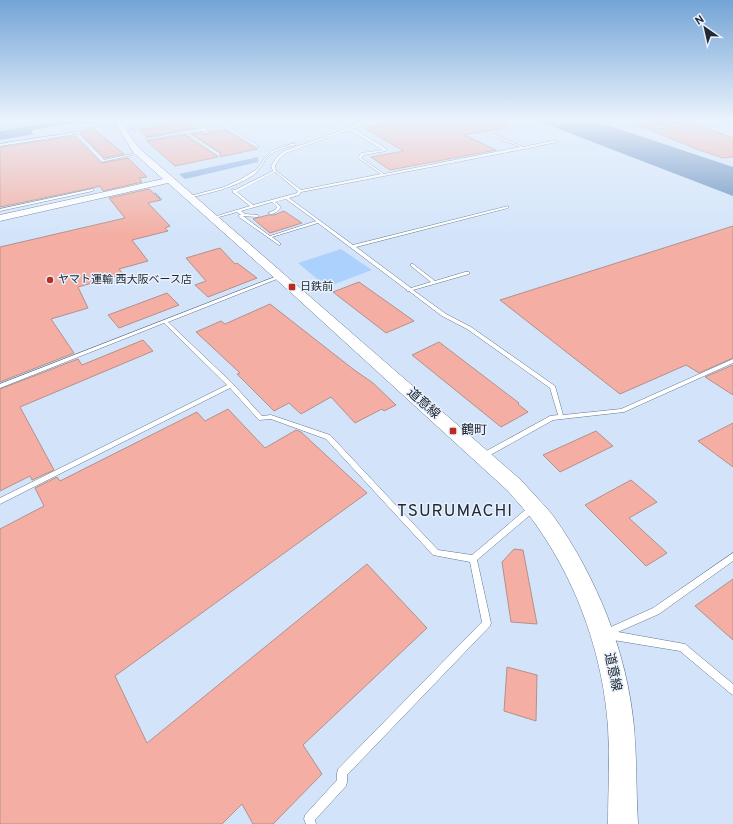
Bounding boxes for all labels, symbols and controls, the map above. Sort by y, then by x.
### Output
north arrow [685,8,725,48]
text: N [693,13,707,29]
place label: ヤマト運輸 西大阪ベース店 [58,273,192,287]
marker: ヤマト運輸 西大阪ベース店 [45,275,55,285]
place label: 日鉄前 [300,280,333,294]
marker: 日鉄前 [287,282,297,292]
street label: 道意線 [403,384,444,423]
place label: 鶴町 [461,422,487,439]
marker: 鶴町 [448,426,458,436]
district label: TSURUMACHI [397,501,513,523]
street label: 道意線 [600,651,625,693]

